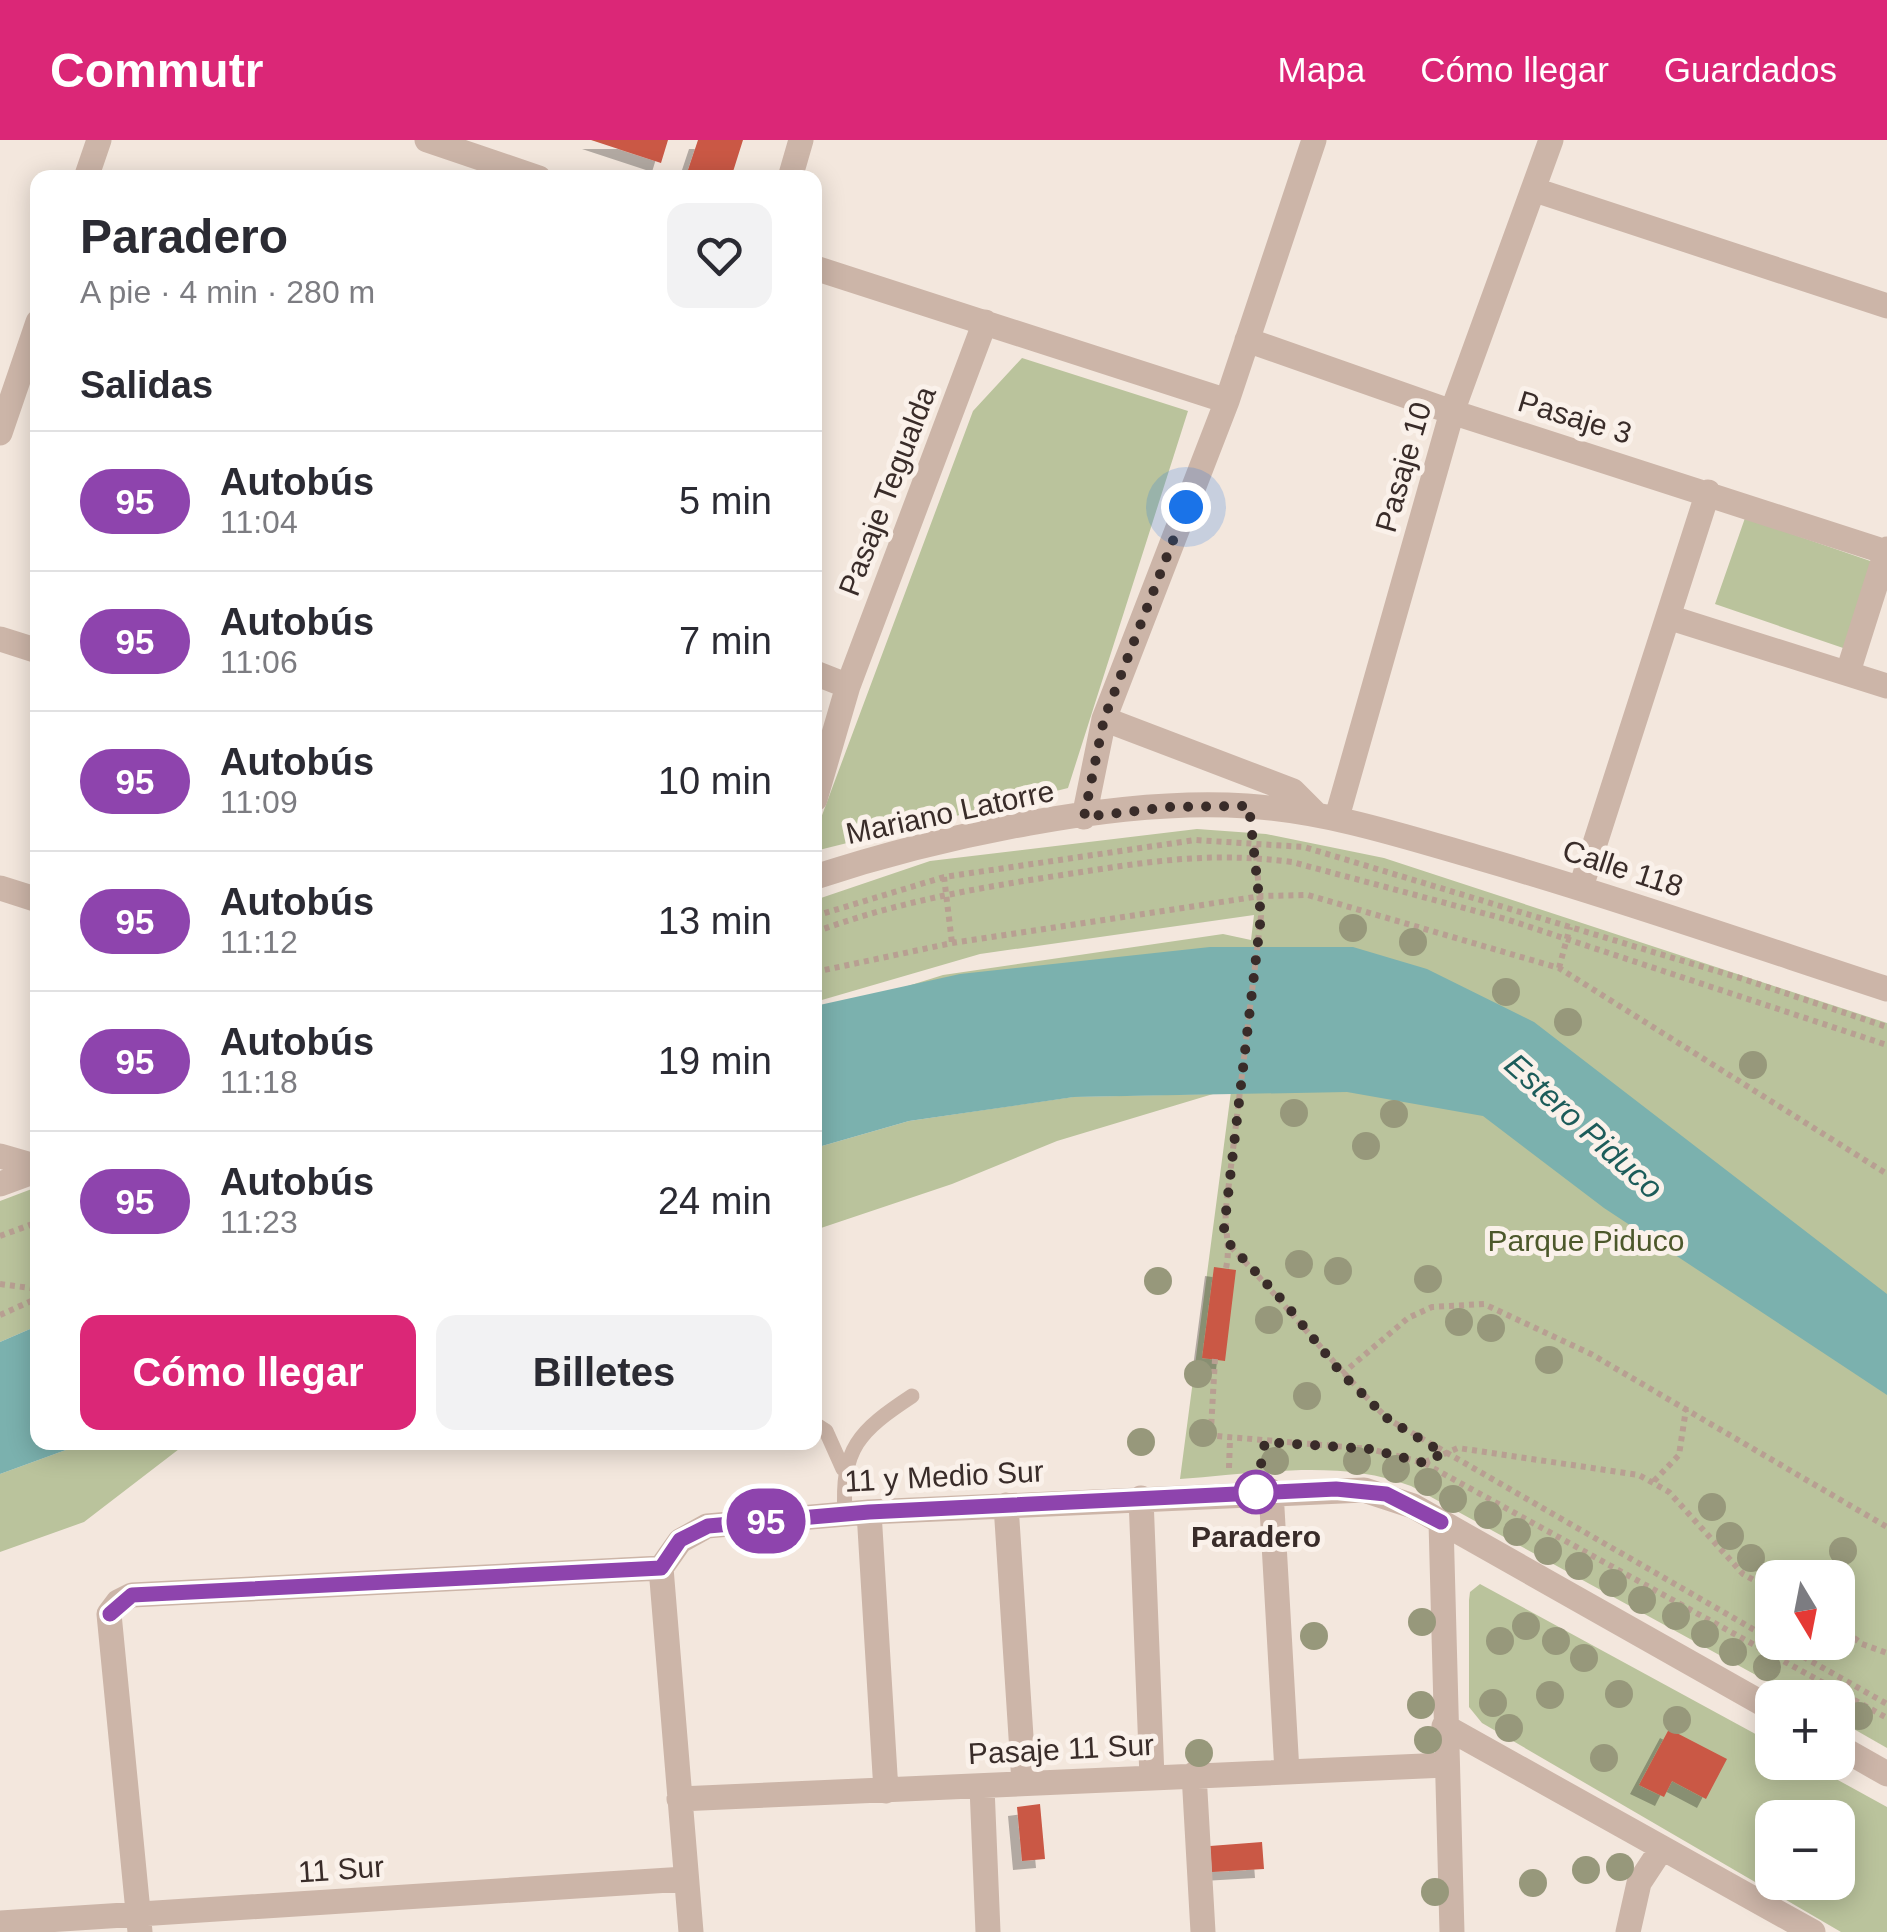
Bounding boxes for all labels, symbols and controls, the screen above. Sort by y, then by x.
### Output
text: Commutr [50,44,263,97]
text: Mapa [1278,50,1365,89]
text: Cómo llegar [1420,50,1609,89]
text: Guardados [1664,50,1837,89]
button: heart [667,203,772,308]
text: Paradero [80,210,288,263]
text: A pie · 4 min · 280 m [80,274,375,310]
text: Salidas [80,364,213,406]
street label: Pasaje Tegualda [832,381,942,600]
street label: Pasaje 3 [1514,384,1636,450]
street label: Pasaje 10 [1369,398,1437,536]
text: Autobús [220,461,374,503]
text: 5 min [679,480,772,522]
text: 95 [116,482,154,521]
your location [1161,482,1211,532]
text: 11:04 [220,504,298,540]
text: Autobús [220,601,374,643]
text: 7 min [679,620,772,662]
text: 95 [116,622,154,661]
text: 11:06 [220,644,298,680]
text: Autobús [220,741,374,783]
text: 10 min [658,760,772,802]
text: 95 [116,762,154,801]
street label: Mariano Latorre [843,774,1057,850]
text: 11:09 [220,784,298,820]
street label: Calle 118 [1559,833,1687,903]
text: Autobús [220,881,374,923]
text: 13 min [658,900,772,942]
text: 95 [116,902,154,941]
text: 11:12 [220,924,298,960]
text: Autobús [220,1021,374,1063]
text: 19 min [658,1040,772,1082]
text: 95 [116,1042,154,1081]
water label: Estero Piduco [1498,1046,1670,1206]
text: 11:18 [220,1064,298,1100]
text: Autobús [220,1161,374,1203]
text: 24 min [658,1180,772,1222]
text: 95 [116,1182,154,1221]
text: 11:23 [220,1204,298,1240]
park label: Parque Piduco [1488,1224,1684,1257]
button: Cómo llegar [80,1315,416,1430]
button: Billetes [436,1315,772,1430]
street label: 11 y Medio Sur [843,1454,1045,1498]
marker: Paradero [1235,1471,1277,1513]
line badge: 95 [721,1488,811,1554]
text: 95 [747,1502,785,1541]
place label: Paradero [1191,1520,1321,1553]
north arrow [1755,1560,1855,1660]
map controls [1755,1560,1855,1900]
button: + [1755,1680,1855,1780]
street label: Pasaje 11 Sur [967,1728,1155,1770]
button: − [1755,1800,1855,1900]
street label: 11 Sur [297,1850,385,1888]

